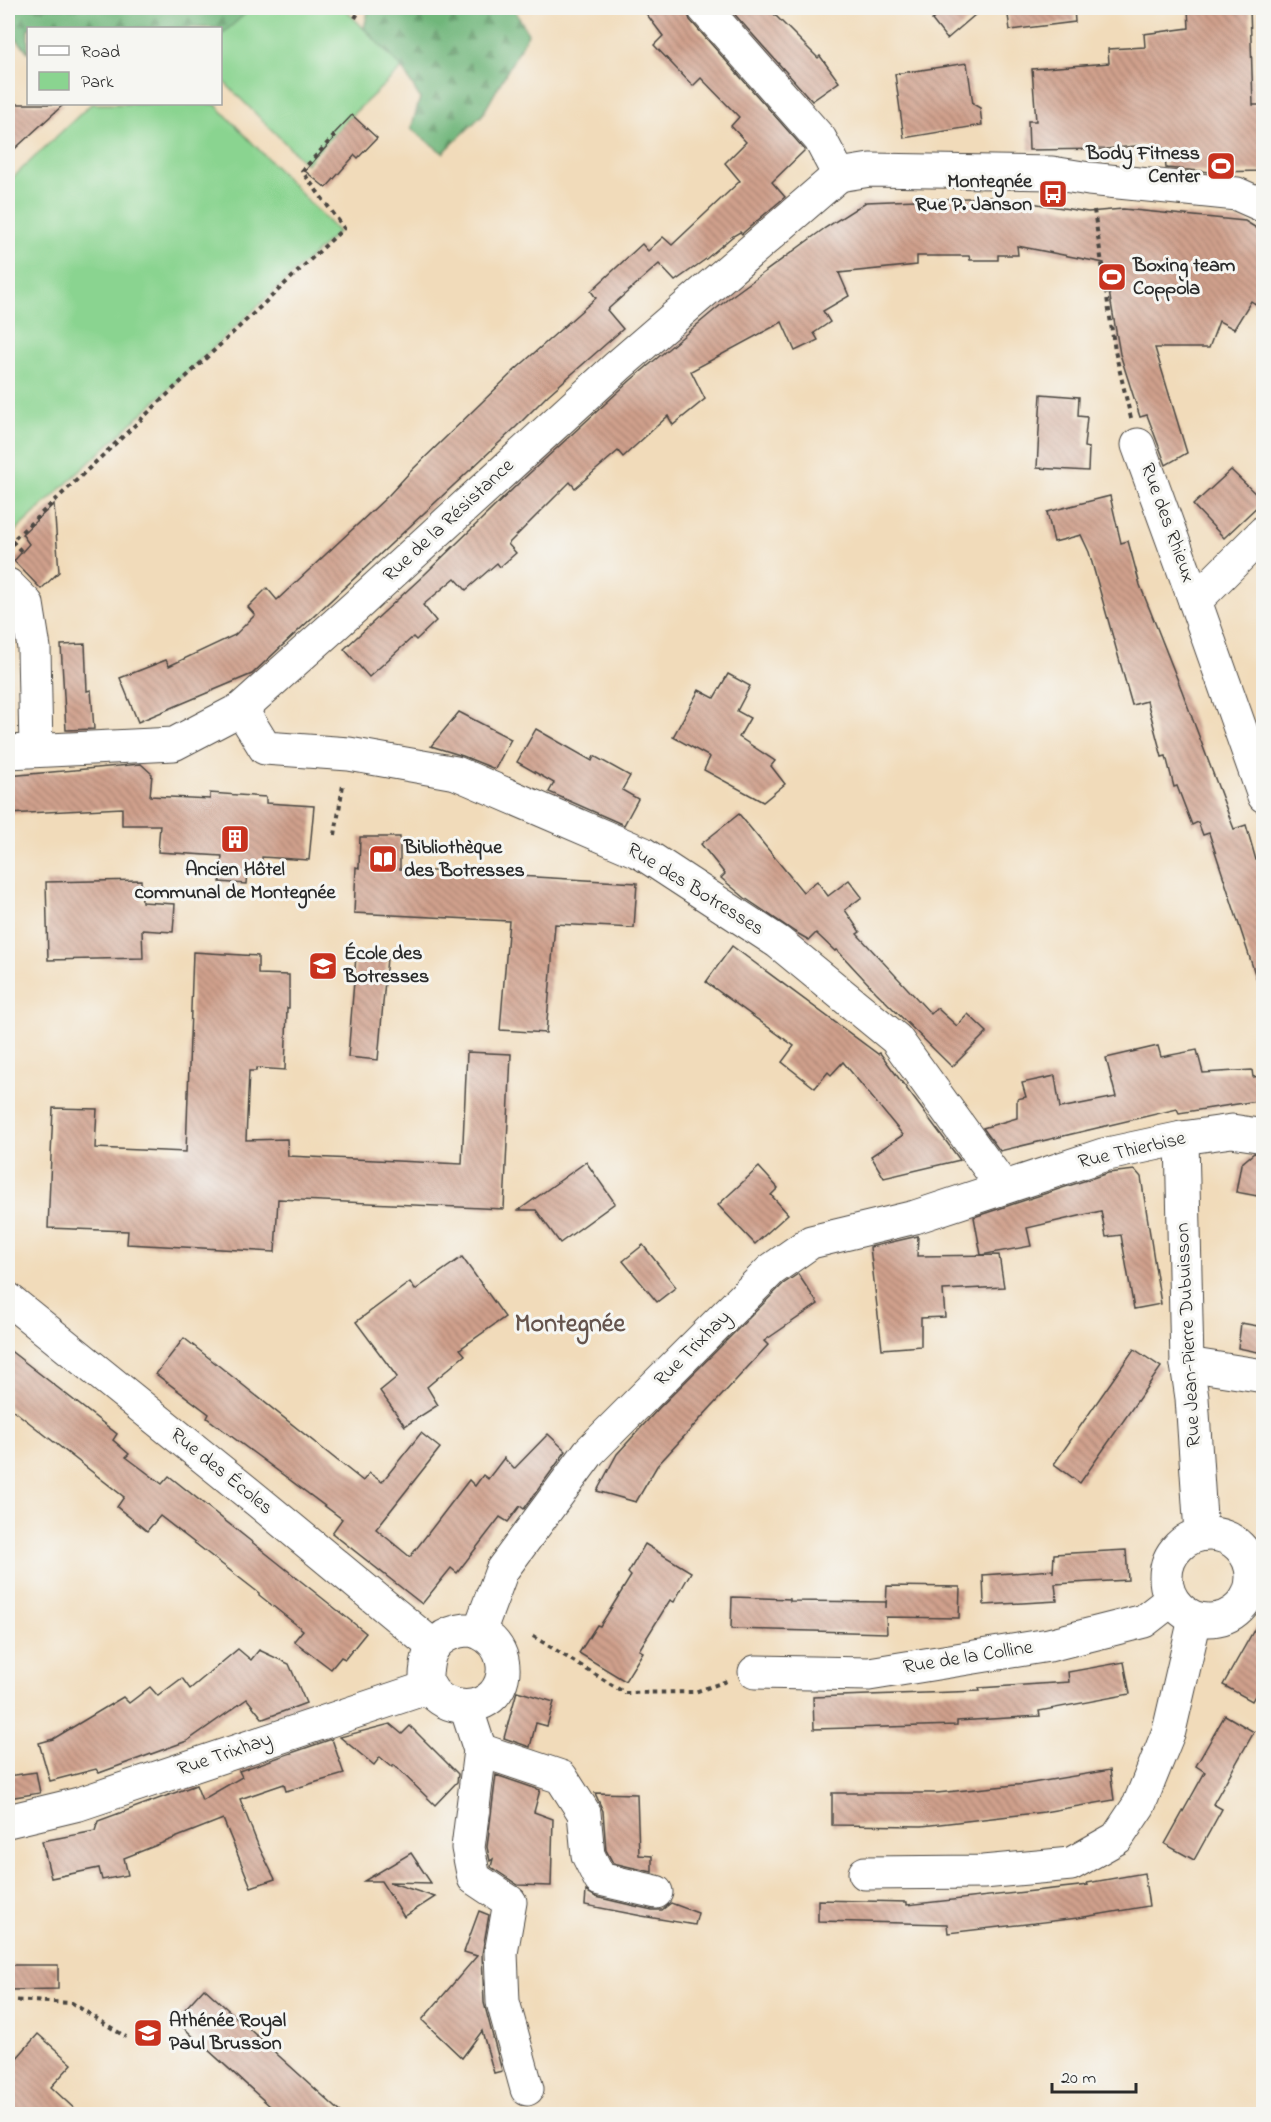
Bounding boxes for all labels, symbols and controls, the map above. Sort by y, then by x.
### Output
legend [27,27,222,105]
text: Road [81,40,120,66]
text: Park [81,70,114,96]
place label: Body Fitness Center [1085,140,1201,192]
sports icon: Body Fitness Center [1205,150,1237,182]
place label: Montegnée Rue P. Janson [915,168,1033,220]
bus stop icon: Montegnée Rue P. Janson [1037,178,1069,210]
place label: Boxing team Coppola [1132,252,1236,304]
sports icon: Boxing team Coppola [1096,261,1128,293]
street label: Rue de la Résistance [377,452,521,590]
street label: Rue des Rhieux [1132,459,1202,587]
building icon: Ancien Hôtel communal de Montegnée [219,823,251,855]
place label: Bibliothèque des Botresses [403,834,525,886]
street label: Rue des Botresses [621,836,769,944]
library icon: Bibliothèque des Botresses [367,843,399,875]
place label: Ancien Hôtel communal de Montegnée [135,856,336,909]
place label: École des Botresses [343,940,429,992]
school or university icon: École des Botresses [307,950,339,982]
street label: Rue Thierbise [1075,1125,1189,1177]
street label: Rue Jean-Pierre Dubuisson [1169,1222,1209,1448]
street label: Rue Trixhay [648,1304,738,1394]
district label: Montegnée [515,1306,627,1345]
street label: Rue des Écoles [163,1421,279,1523]
street label: Rue de la Colline [901,1633,1035,1683]
street label: Rue Trixhay [174,1725,276,1785]
place label: Athénée Royal Paul Brusson [169,2007,286,2059]
school or university icon: Athénée Royal Paul Brusson [132,2017,164,2049]
scale bar [1052,2056,1136,2094]
text: 20 m [1061,2066,1096,2092]

